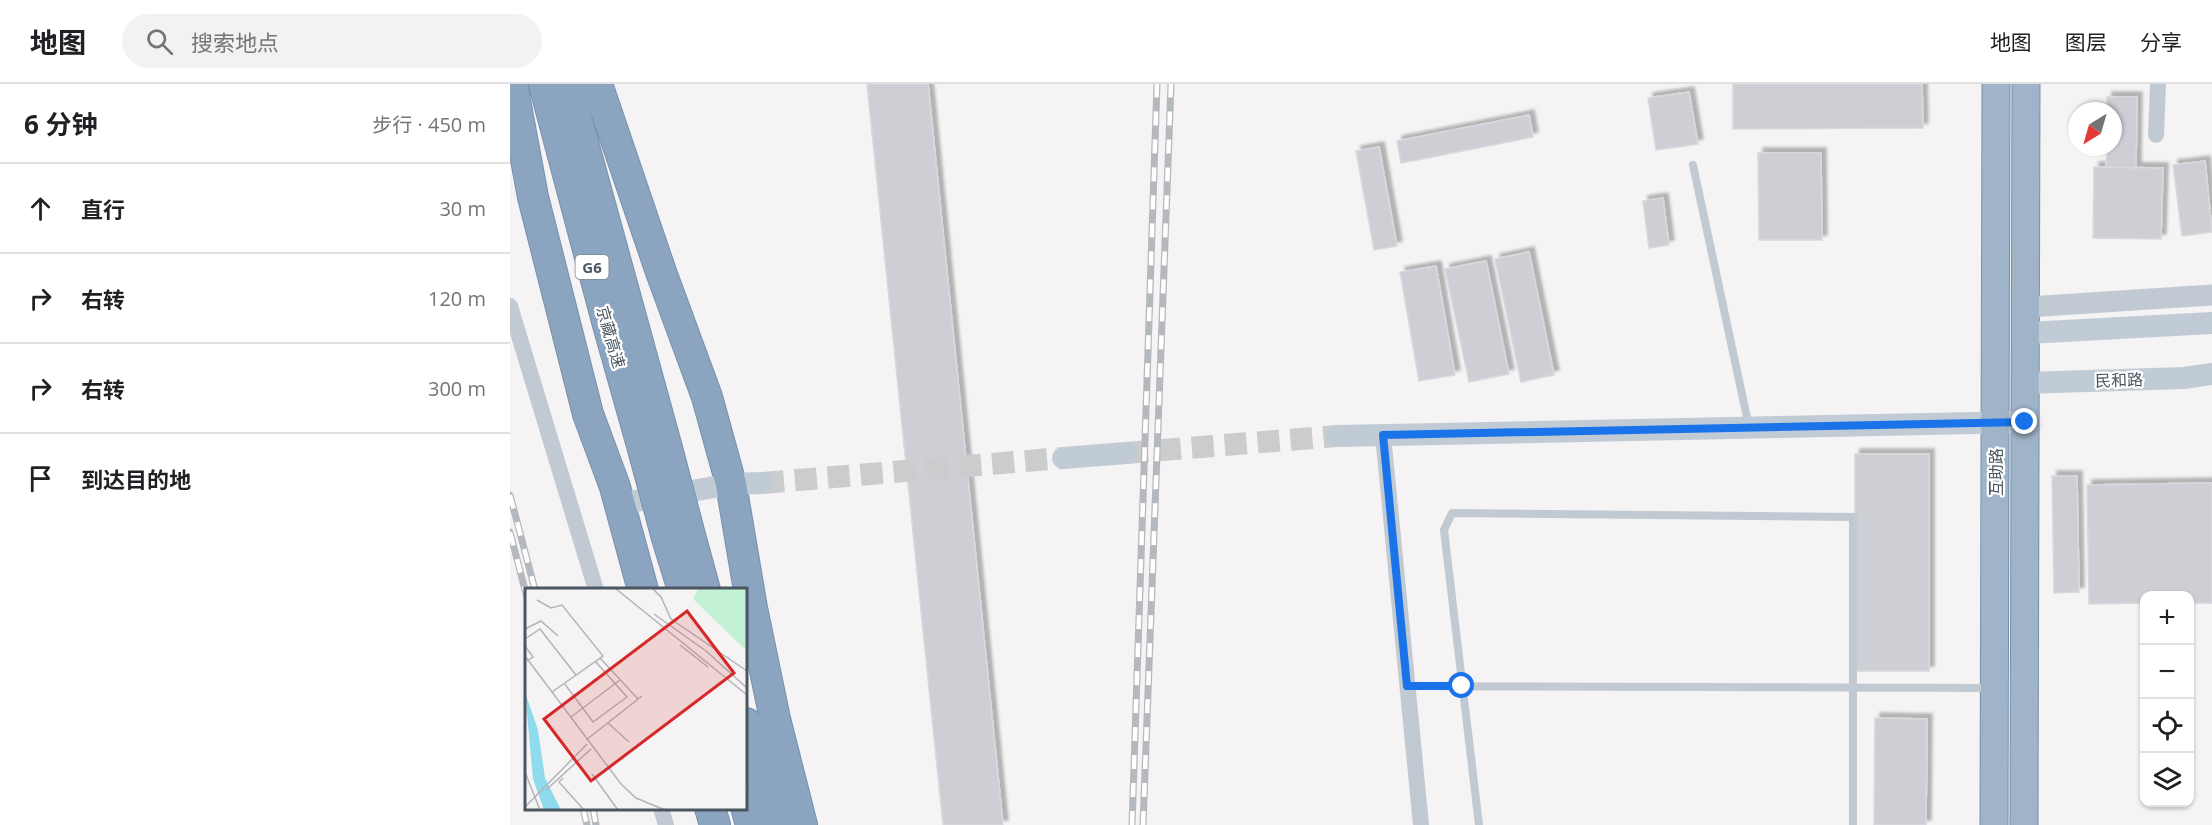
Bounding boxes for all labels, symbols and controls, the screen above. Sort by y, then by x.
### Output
search box [122,14,542,68]
text: 地图 [30,23,86,61]
icon: search [143,25,176,58]
text: 搜索地点 [191,27,279,57]
text: 地图 [1990,28,2032,56]
text: 图层 [2065,28,2107,56]
text: 分享 [2140,28,2182,56]
north arrow [2068,102,2122,156]
text: 6 分钟 [24,106,98,142]
text: 步行 · 450 m [372,111,486,138]
icon: ahead [24,192,57,225]
text: 直行 [81,194,125,224]
text: 30 m [439,195,486,222]
road number: G6 [576,255,608,279]
icon: right [24,282,57,315]
text: 右转 [81,284,125,314]
text: 120 m [428,285,486,312]
street label: 京藏高速 [592,303,630,371]
street label: 民和路 [2095,368,2143,392]
icon: right [24,372,57,405]
text: 右转 [81,374,125,404]
text: 300 m [428,375,486,402]
route end [2011,408,2037,434]
street label: 互助路 [1985,448,2007,496]
icon: arrive [24,462,57,495]
text: 到达目的地 [81,464,191,494]
inset map [525,588,747,810]
map controls [2140,591,2194,807]
button: + [2140,591,2194,645]
button: − [2140,645,2194,699]
route start [1448,672,1474,698]
button: locate [2140,699,2194,753]
button: layers [2140,753,2194,807]

